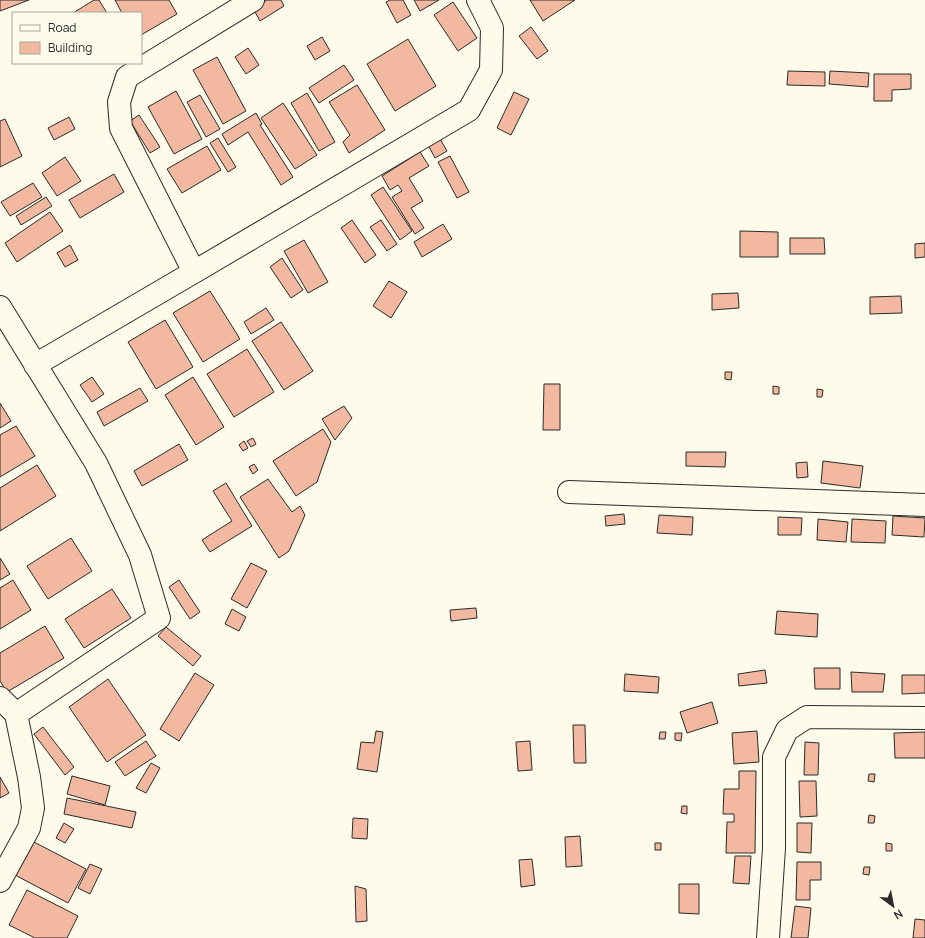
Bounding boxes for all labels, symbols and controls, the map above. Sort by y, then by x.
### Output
legend [12,12,142,64]
text: Road [48,19,76,36]
text: Building [48,39,92,56]
north arrow [873,886,913,926]
text: N [891,906,906,923]

